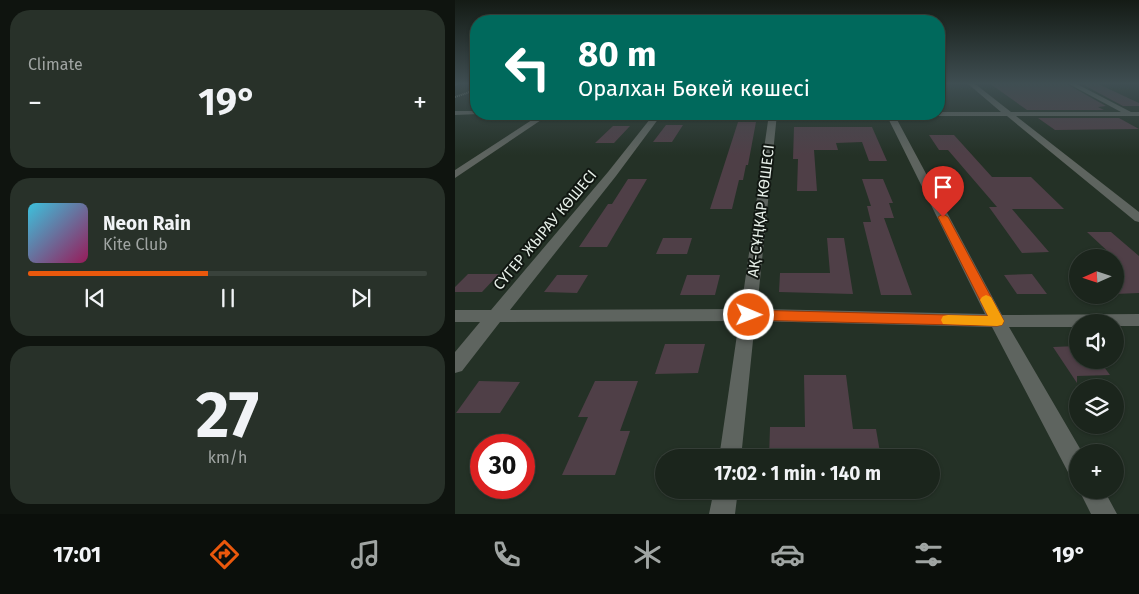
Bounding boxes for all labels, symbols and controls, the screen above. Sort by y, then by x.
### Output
text: 80 m [578,33,657,75]
icon: left [495,35,560,100]
text: Climate [28,55,83,74]
text: Оралхан Бөкей көшесі [578,75,810,102]
text: 19° [198,79,257,125]
text: − [28,86,42,119]
text: + [413,86,427,119]
street label: АҚ-СҰҢҚАР КӨШЕСІ [744,144,778,278]
street label: СҮГЕР ЖЫРАУ КӨШЕСІ [490,166,600,294]
pin [922,166,964,217]
icon: arrive [929,173,957,201]
text: Neon Rain [103,212,191,235]
text: Kite Club [103,235,168,254]
north arrow [1069,249,1124,304]
map controls [1069,249,1124,499]
icon: previous [81,284,109,312]
icon: pause [214,284,242,312]
icon: next [347,284,375,312]
position arrow [722,288,774,340]
button: sound [1069,314,1124,369]
text: 27 [196,376,259,454]
button: layers [1069,379,1124,434]
speed limit sign: 30 [470,434,535,499]
button: + [1069,444,1124,499]
text: km/h [208,448,247,467]
text: 17:02 · 1 min · 140 m [714,462,881,485]
icon: directions [207,537,242,572]
icon: music [348,537,383,572]
icon: phone [489,537,524,572]
icon: climate [630,537,665,572]
icon: car [770,537,805,572]
icon: filters [911,537,946,572]
text: 17:01 [53,541,101,568]
text: 19° [1052,541,1086,568]

